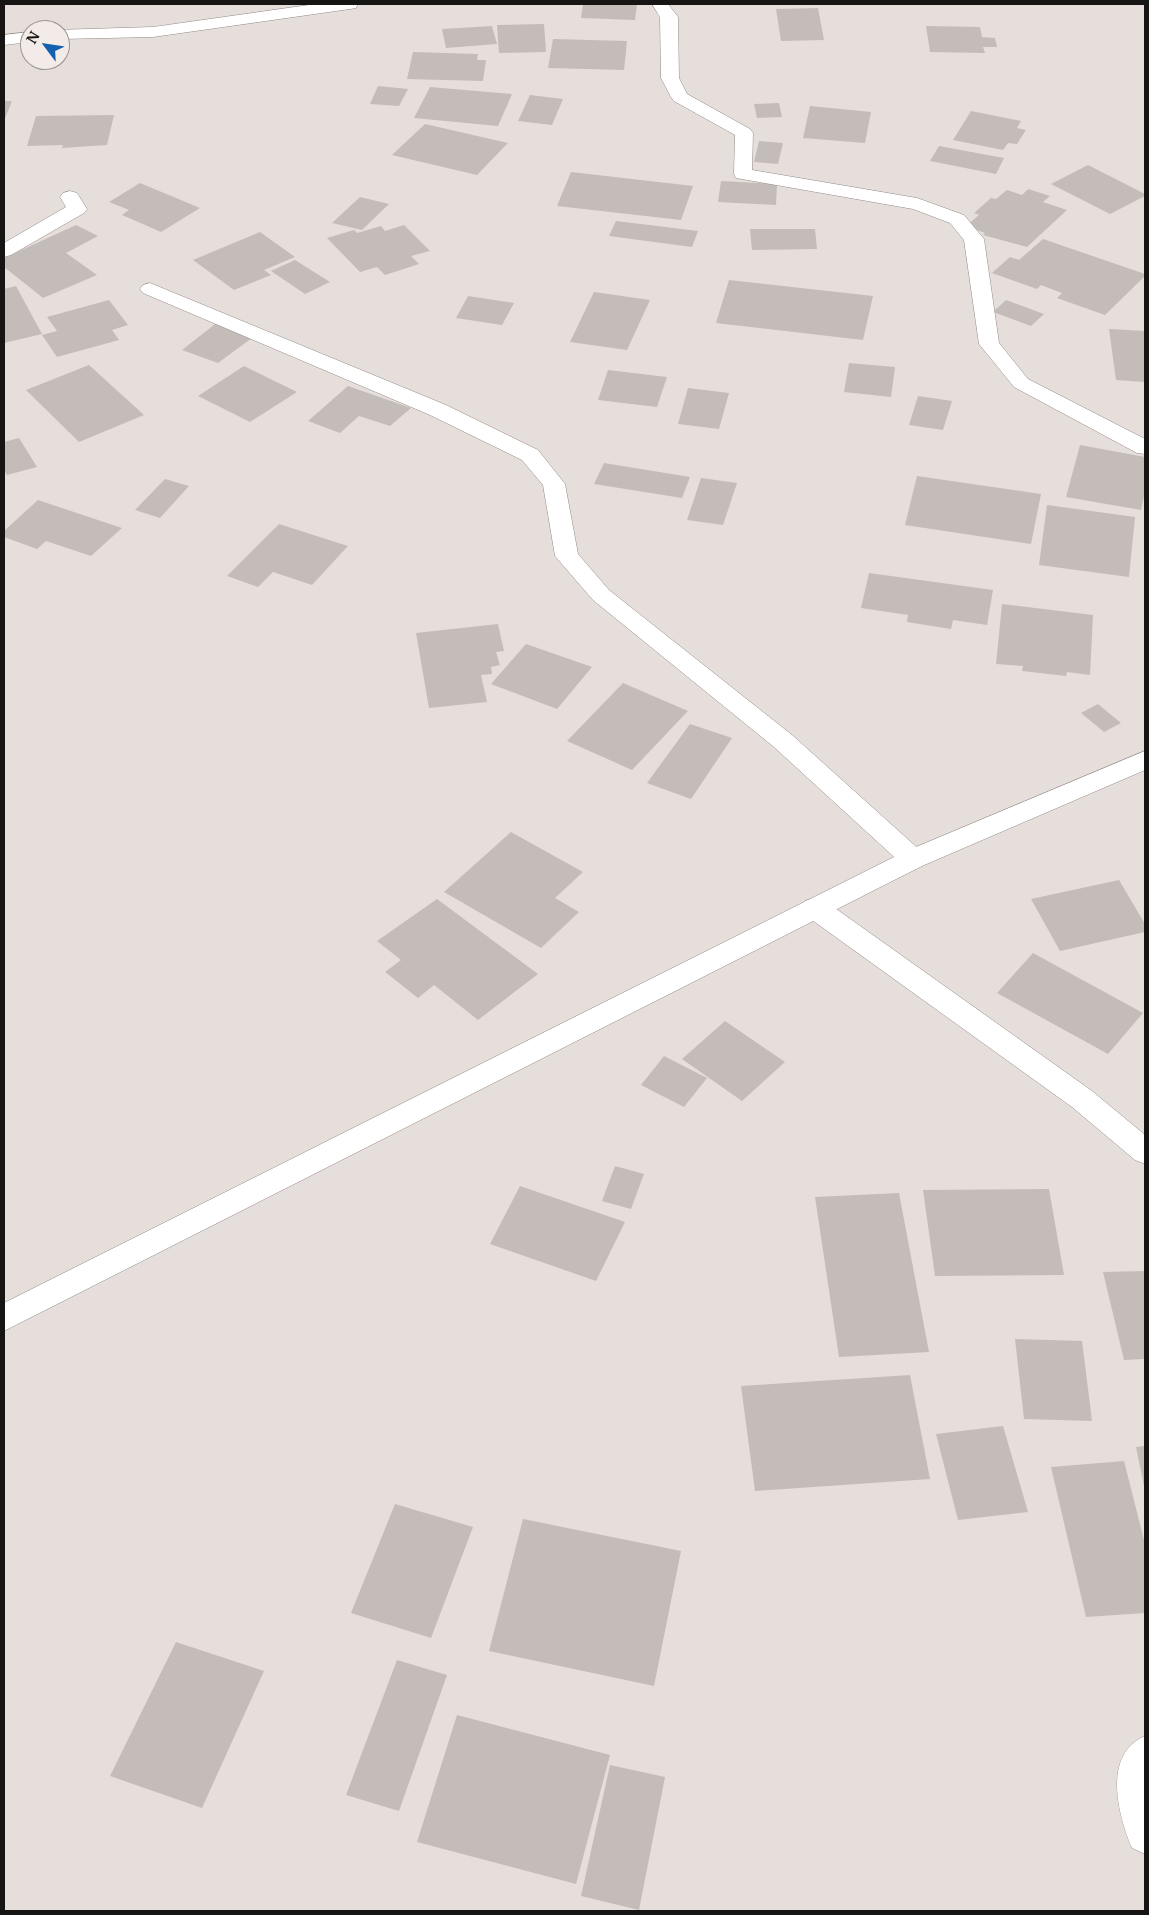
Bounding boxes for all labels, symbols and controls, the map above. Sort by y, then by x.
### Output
north arrow [20,20,70,70]
text: N [22,28,44,47]

